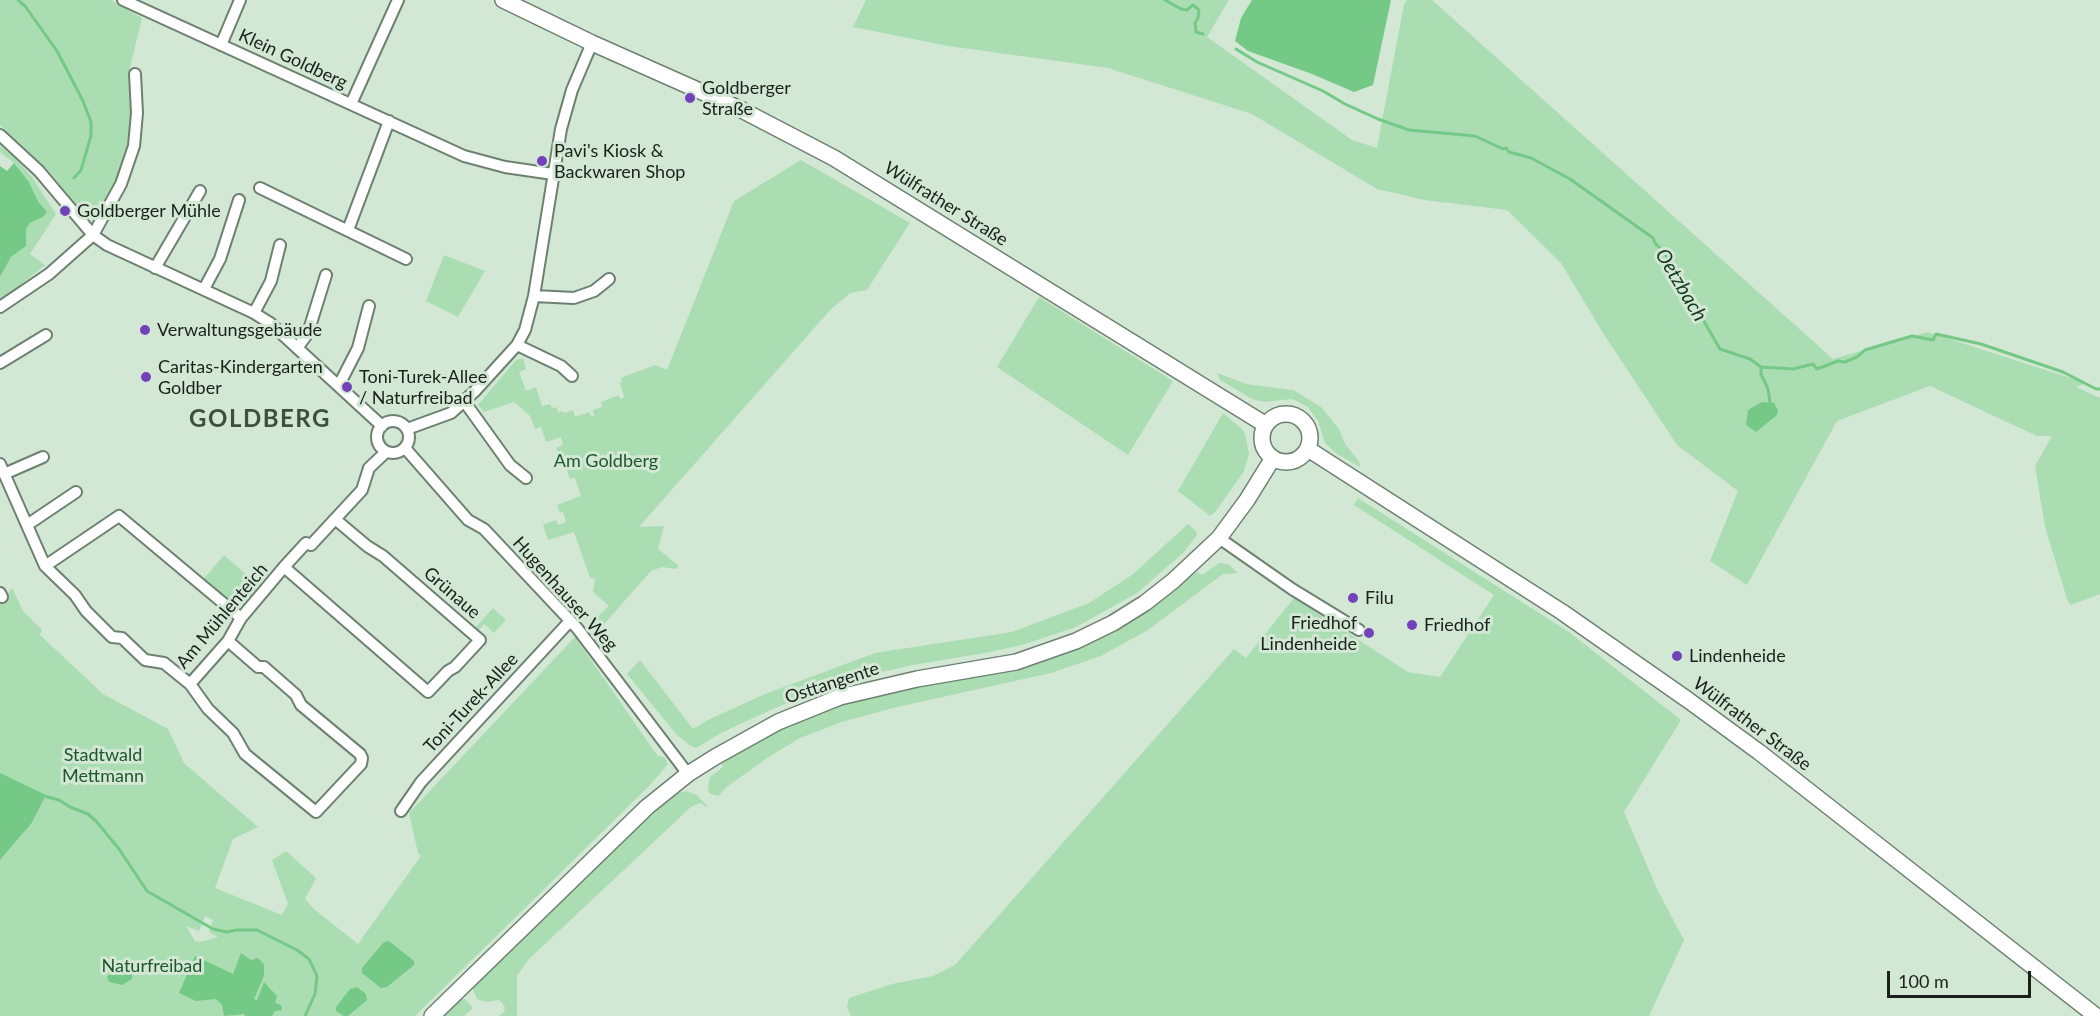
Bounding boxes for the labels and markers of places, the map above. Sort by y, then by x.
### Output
place label: Goldberger Straße [702,77,791,119]
marker: Goldberger Straße [683,91,697,105]
place label: Pavi's Kiosk & Backwaren Shop [554,140,685,182]
marker: Pavi's Kiosk & Backwaren Shop [535,154,549,168]
place label: Goldberger Mühle [77,200,221,222]
marker: Goldberger Mühle [58,204,72,218]
place label: Verwaltungsgebäude [157,319,322,341]
marker: Verwaltungsgebäude [138,323,152,337]
place label: Caritas-Kindergarten Goldber [158,356,323,398]
place label: Toni-Turek-Allee / Naturfreibad [359,366,487,409]
marker: Caritas-Kindergarten Goldber [139,370,153,384]
marker: Toni-Turek-Allee / Naturfreibad [340,380,354,394]
place label: Filu [1365,587,1394,609]
marker: Filu [1346,591,1360,605]
place label: Friedhof Lindenheide [1260,612,1357,654]
place label: Friedhof [1424,614,1490,636]
marker: Friedhof [1405,618,1419,632]
marker: Friedhof Lindenheide [1362,626,1376,640]
place label: Lindenheide [1689,645,1786,667]
marker: Lindenheide [1670,649,1684,663]

